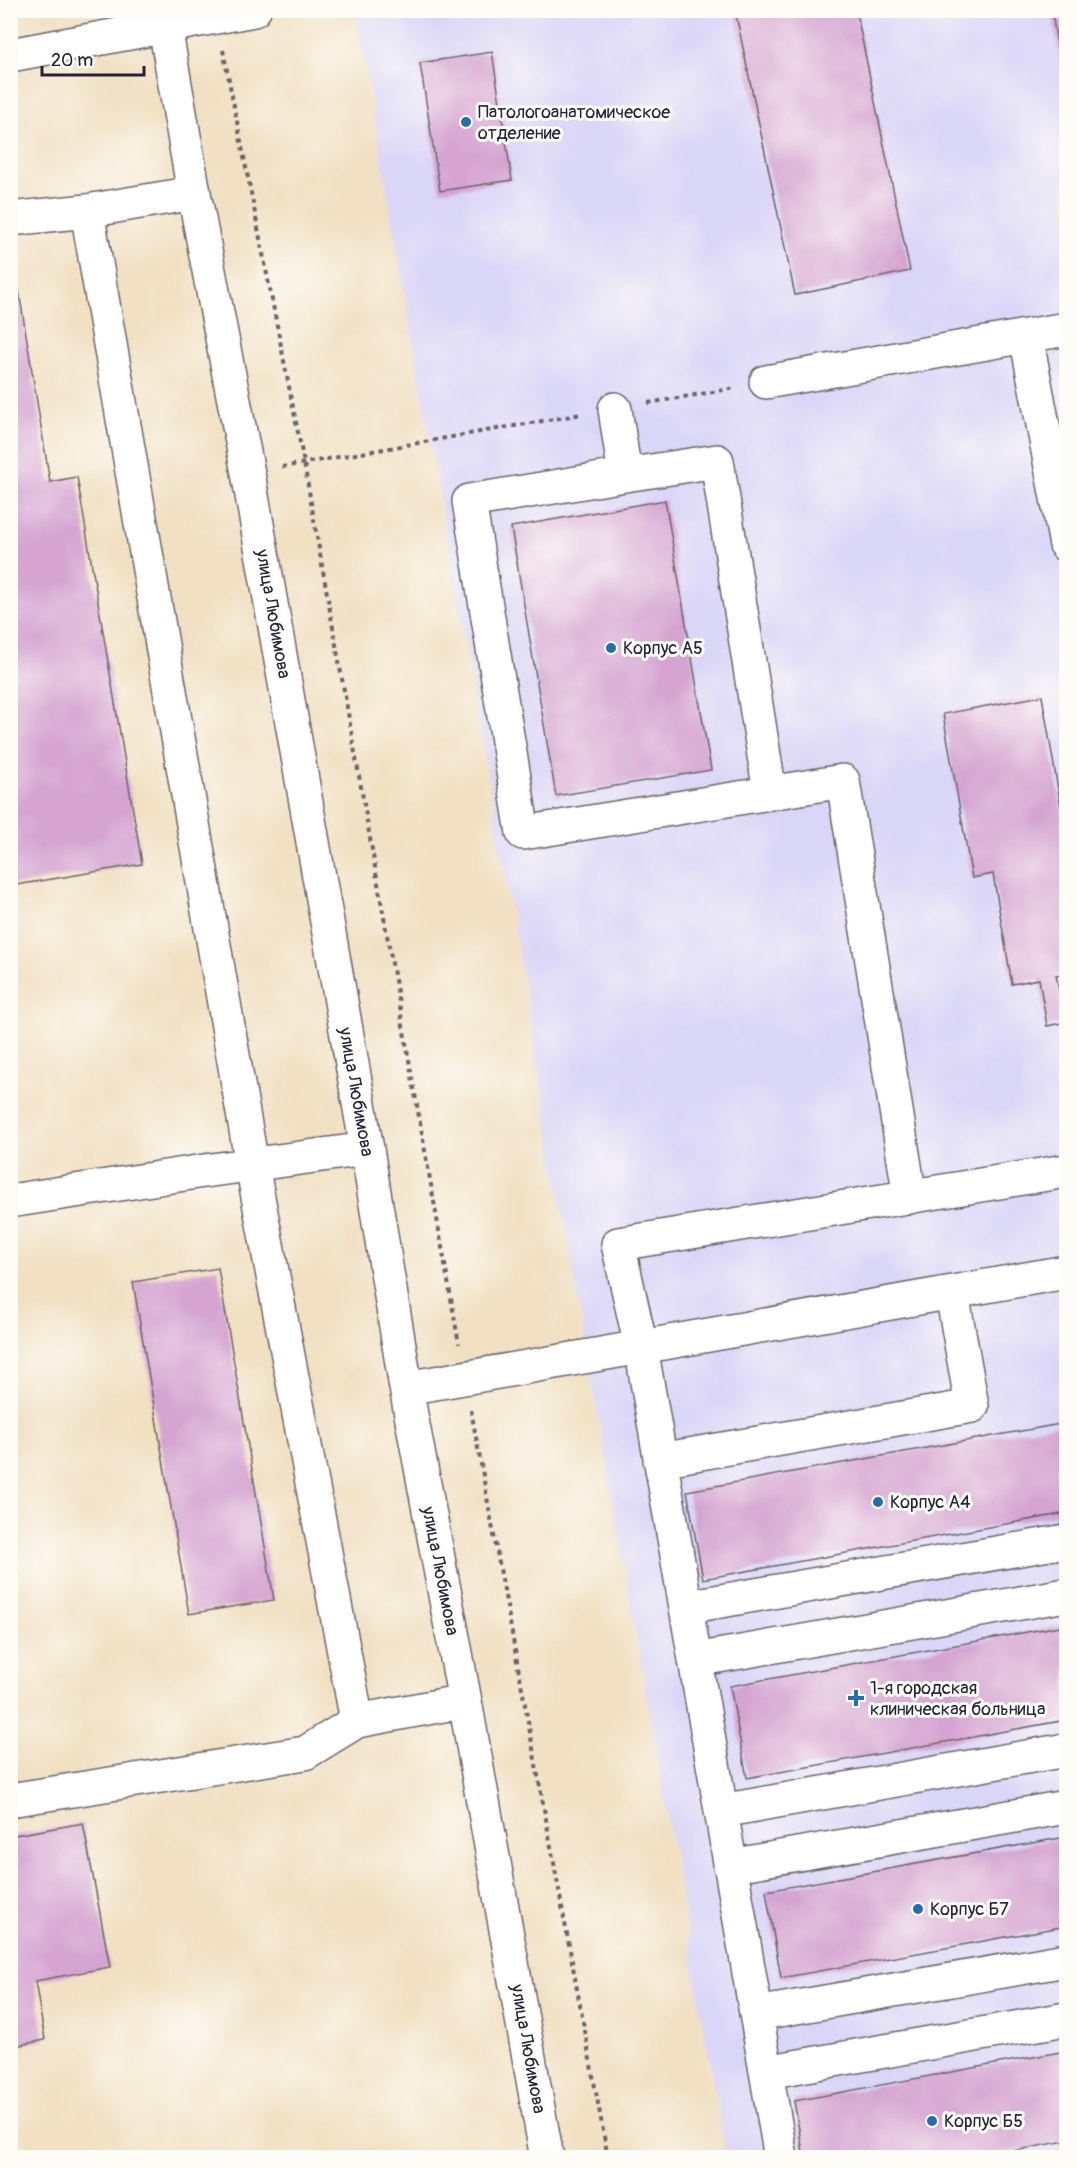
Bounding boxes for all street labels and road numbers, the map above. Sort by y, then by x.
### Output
street label: улица Любимова [250,547,296,680]
street label: улица Любимова [333,1025,379,1158]
street label: улица Любимова [416,1504,464,1637]
street label: улица Любимова [505,1982,551,2115]

